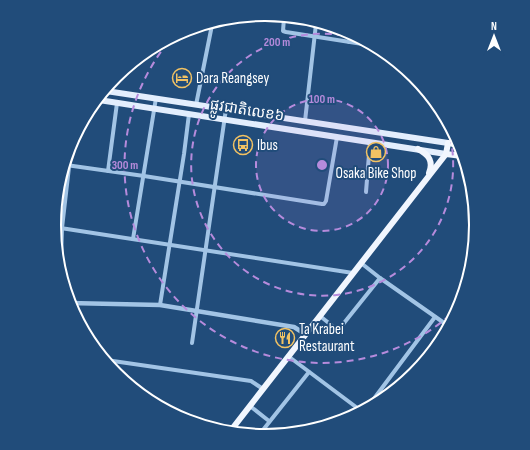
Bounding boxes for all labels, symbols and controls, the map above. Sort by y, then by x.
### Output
north arrow [474,16,514,56]
text: N [491,20,497,33]
text: 200 m [264,35,290,50]
hotel icon: Dara Reangsey [171,67,193,89]
place label: Dara Reangsey [196,69,270,88]
text: 100 m [309,92,335,107]
street label: ផ្លូវជាតិលេខ៦ [208,95,285,129]
bus stop icon: Ibus [232,134,254,156]
place label: Ibus [257,136,278,155]
shop icon: Osaka Bike Shop [365,141,387,163]
text: 300 m [112,158,138,173]
centre of rings [315,158,329,172]
place label: Osaka Bike Shop [335,164,417,183]
place label: Ta Krabei Restaurant [299,320,355,356]
restaurant icon: Ta Krabei Restaurant [274,327,296,349]

